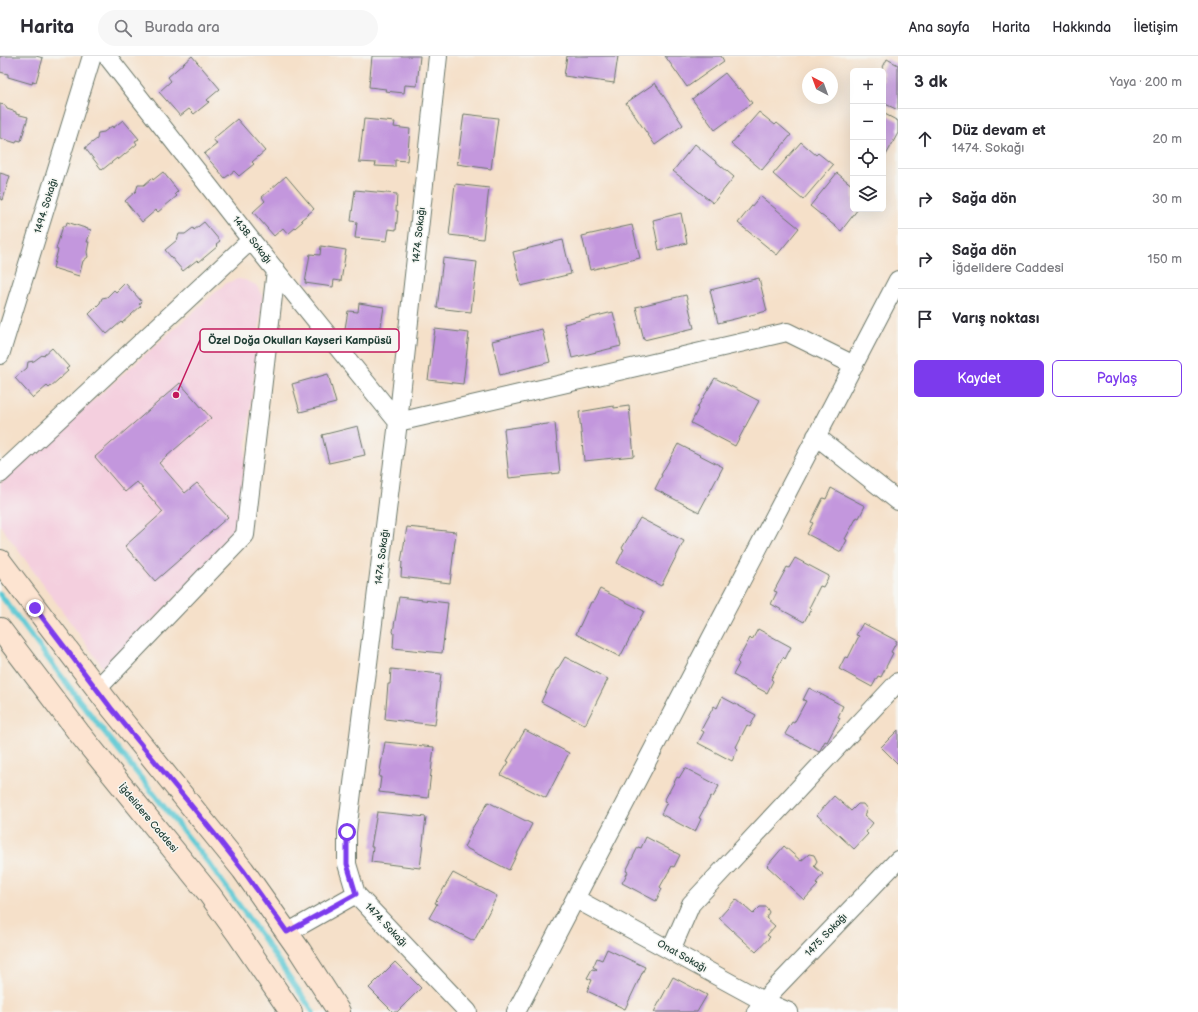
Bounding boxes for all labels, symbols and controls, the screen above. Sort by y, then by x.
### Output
search box [98,10,378,46]
text: Harita [20,16,74,39]
icon: search [112,17,134,39]
text: Burada ara [144,18,220,37]
text: Ana sayfa [909,19,970,36]
text: Harita [992,19,1030,36]
text: Hakkında [1052,19,1111,36]
text: İletişim [1133,19,1178,36]
north arrow [802,68,838,104]
map controls [850,68,886,212]
button: + [850,68,886,104]
text: 3 dk [914,72,947,92]
text: Yaya · 200 m [1110,74,1182,90]
button: − [850,104,886,140]
text: Düz devam et [952,121,1046,140]
icon: ahead [914,128,936,150]
text: 20 m [1152,131,1182,147]
button: locate [850,140,886,176]
text: 1474. Sokağı [952,140,1024,156]
button: layers [850,176,886,212]
street label: 1494. Sokağı [32,177,60,235]
icon: right [914,188,936,210]
text: Sağa dön [952,189,1017,208]
text: 30 m [1152,191,1182,207]
street label: 1474. Sokağı [410,207,428,263]
street label: 1438. Sokağı [230,214,274,266]
text: Sağa dön [952,241,1017,260]
icon: right [914,248,936,270]
text: 150 m [1148,251,1182,267]
text: İğdelidere Caddesi [952,260,1064,276]
icon: arrive [914,308,936,330]
text: Varış noktası [952,309,1039,328]
callout: Özel Doğa Okulları Kayseri Kampüsü [200,329,399,352]
text: Özel Doğa Okulları Kayseri Kampüsü [208,333,392,347]
button: Kaydet [914,360,1044,397]
button: Paylaş [1052,360,1182,397]
street label: 1474. Sokağı [373,529,391,585]
route end [26,599,44,617]
street label: İğdelidere Caddesi [116,781,180,855]
route start [338,823,356,841]
street label: 1474. Sokağı [362,901,410,949]
street label: 1475. Sokağı [802,911,850,959]
street label: Onat Sokağı [655,937,709,975]

